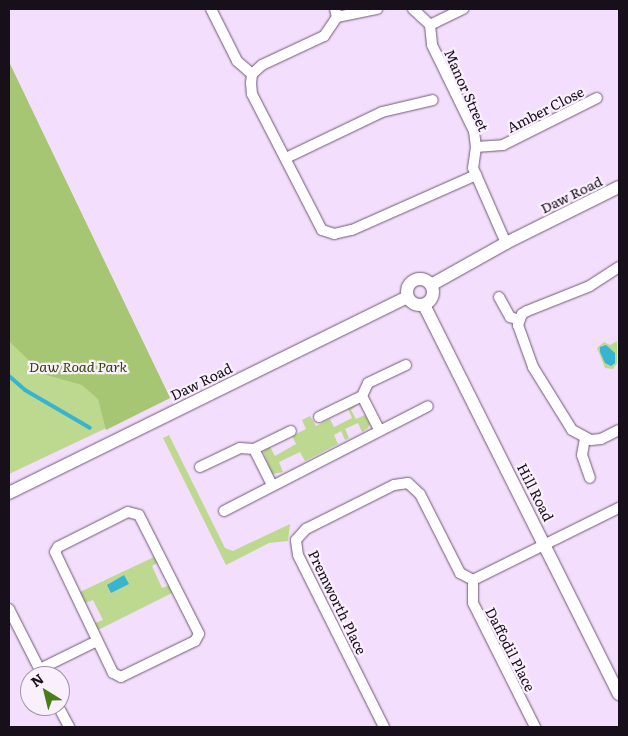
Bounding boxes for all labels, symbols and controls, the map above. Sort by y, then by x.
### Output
street label: Manor Street [441,46,493,134]
street label: Amber Close [504,82,586,136]
street label: Daw Road [537,172,605,216]
park label: Daw Road Park [29,358,127,374]
street label: Daw Road [167,359,235,403]
street label: Hill Road [514,460,558,524]
street label: Premworth Place [305,547,371,657]
street label: Daffodil Place [483,604,539,694]
north arrow [20,666,70,716]
text: N [26,668,47,691]

